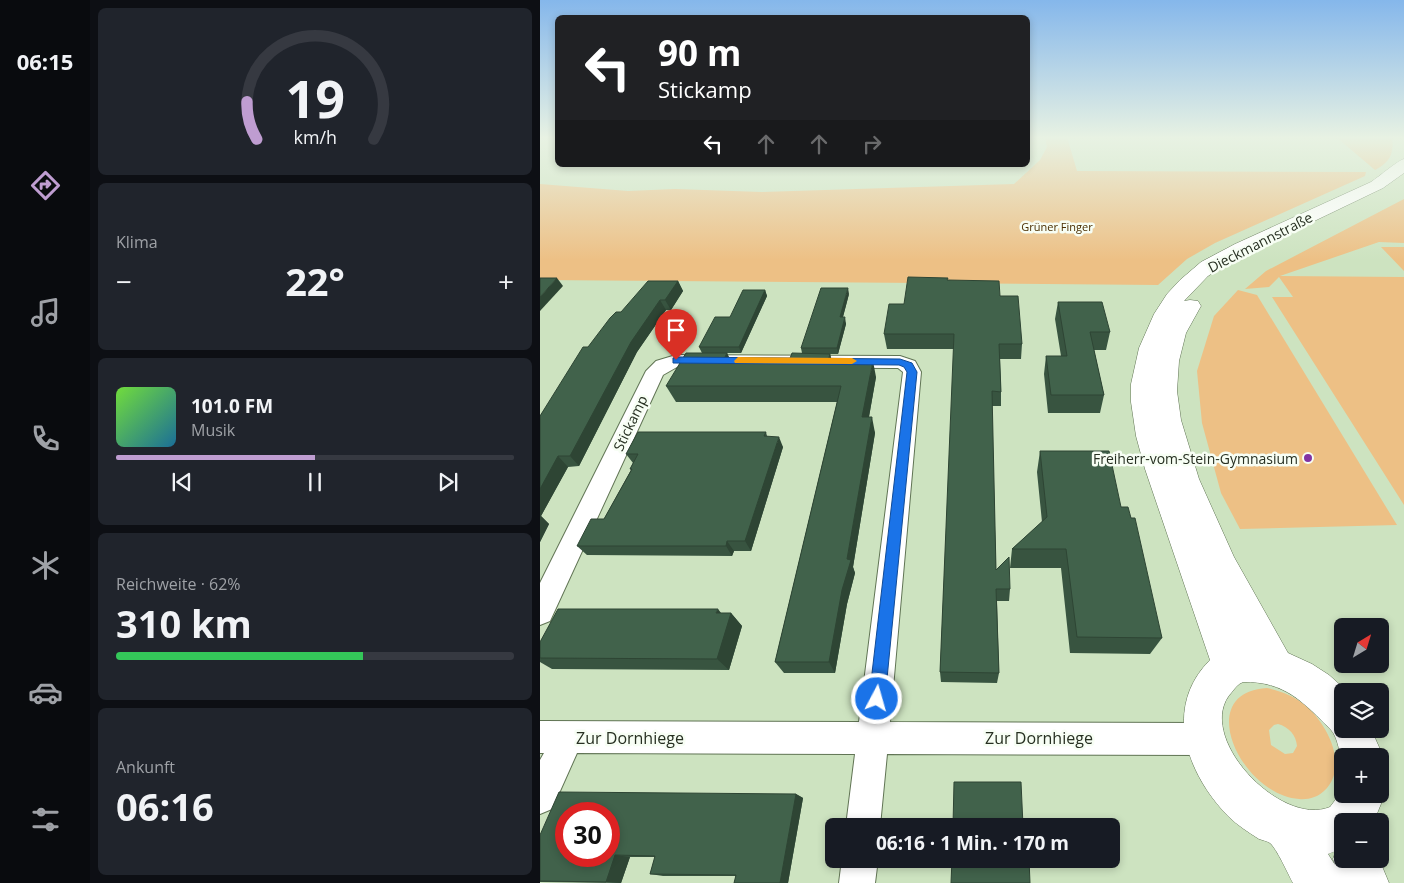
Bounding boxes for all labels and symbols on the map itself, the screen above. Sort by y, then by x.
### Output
street label: Dieckmannstraße [1204,207,1316,277]
park label: Grüner Finger [1021,219,1093,234]
pin [655,309,697,360]
street label: Stickamp [608,392,652,454]
place label: Freiherr-vom-Stein-Gymnasium [1093,449,1298,468]
marker: Freiherr-vom-Stein-Gymnasium [1302,452,1314,464]
north arrow [1334,618,1389,672]
position arrow [850,672,902,724]
street label: Zur Dornhiege [576,727,684,749]
street label: Zur Dornhiege [985,727,1093,749]
speed limit sign: 30 [555,802,620,867]

